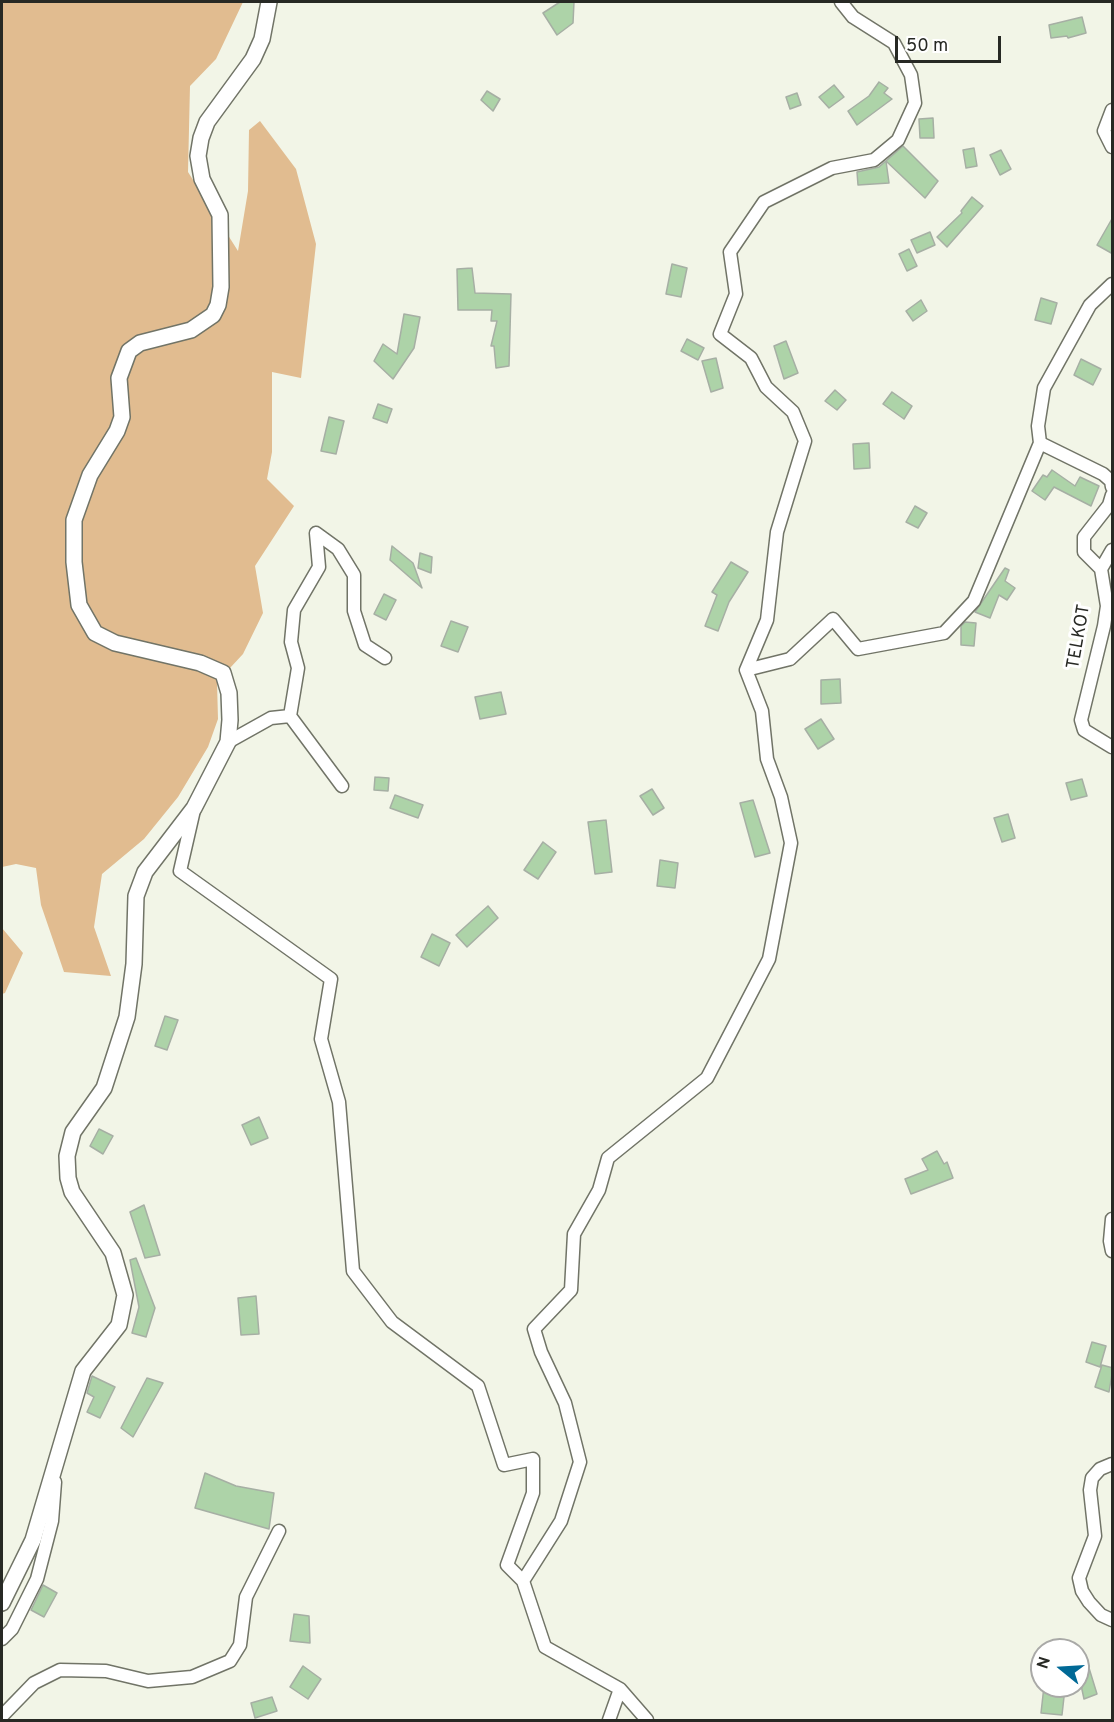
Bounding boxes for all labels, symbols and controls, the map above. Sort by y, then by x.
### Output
scale bar [898,24,1004,62]
text: 50 m [906,35,948,58]
street label: TELKOT [1064,603,1096,671]
north arrow [1030,1638,1090,1698]
text: N [1033,1654,1056,1672]

